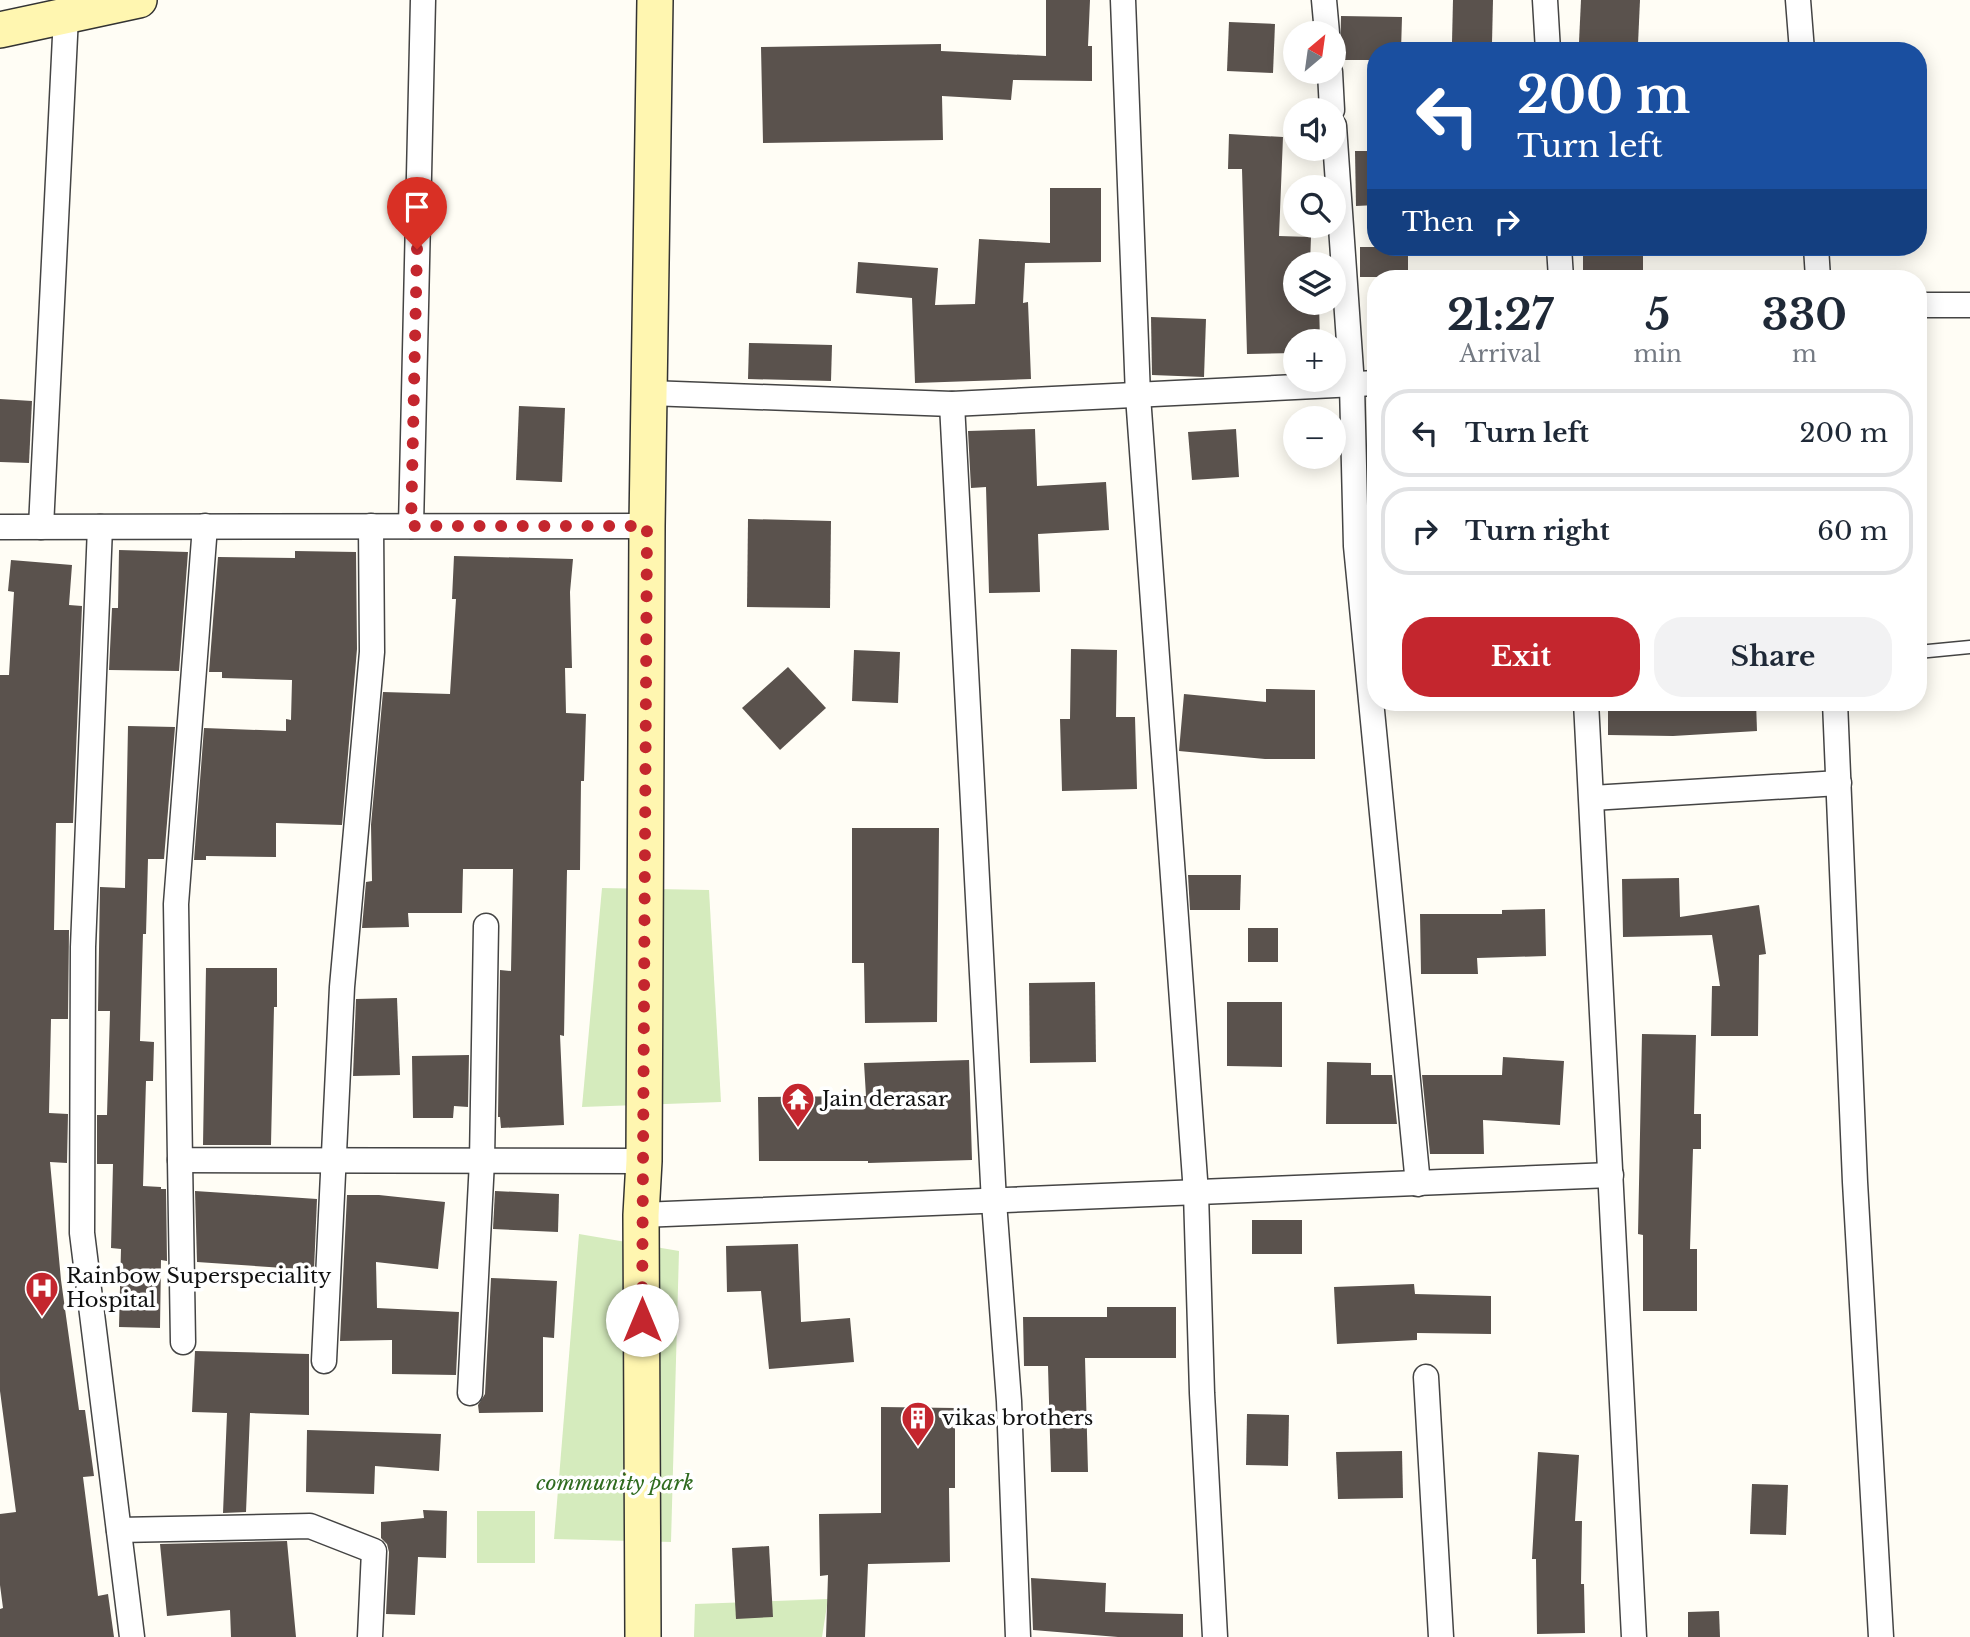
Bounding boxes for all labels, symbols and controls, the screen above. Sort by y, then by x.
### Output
north arrow [1283,21,1346,84]
map controls [1283,21,1346,469]
text: 200 m [1517,65,1690,126]
icon: left [1402,70,1493,161]
button: sound [1283,98,1346,161]
text: Turn left [1517,126,1663,166]
button: search [1283,175,1346,238]
pin [387,177,447,249]
icon: arrive [398,188,436,226]
icon: right [1488,203,1526,241]
text: Then [1402,206,1474,238]
button: layers [1283,252,1346,315]
text: 21:27 [1447,289,1554,341]
text: 5 [1645,289,1670,341]
text: 330 [1762,289,1847,341]
button: + [1283,329,1346,392]
text: Arrival [1460,340,1541,368]
text: min [1633,340,1682,368]
text: m [1792,340,1817,368]
button: − [1283,406,1346,469]
icon: left [1406,414,1444,452]
text: Turn left [1465,417,1589,449]
text: 200 m [1799,417,1888,449]
icon: right [1406,512,1444,550]
text: Turn right [1465,515,1610,547]
text: 60 m [1817,515,1888,547]
button: Exit [1402,617,1640,697]
button: Share [1654,617,1892,697]
temple icon: Jain derasar [779,1080,817,1129]
place label: Jain derasar [819,1086,948,1112]
place label: Rainbow Superspeciality Hospital [66,1263,332,1313]
hospital icon: Rainbow Superspeciality Hospital [23,1269,61,1318]
position arrow [605,1283,679,1357]
building icon: vikas brothers [899,1399,937,1448]
place label: vikas brothers [942,1405,1093,1431]
park label: community park [536,1470,694,1496]

